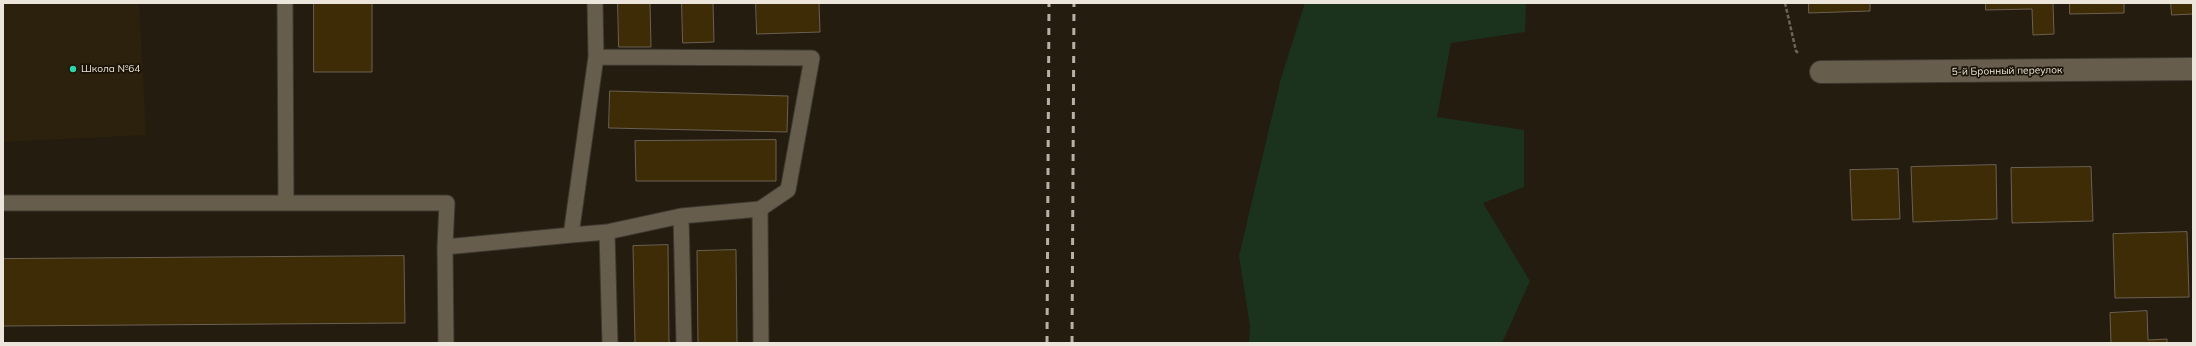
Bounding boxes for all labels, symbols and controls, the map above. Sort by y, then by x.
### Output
place label: Школа №64 [81,63,140,75]
marker: Школа №64 [68,64,78,74]
street label: 5-й Бронный переулок [1952,64,2062,78]

